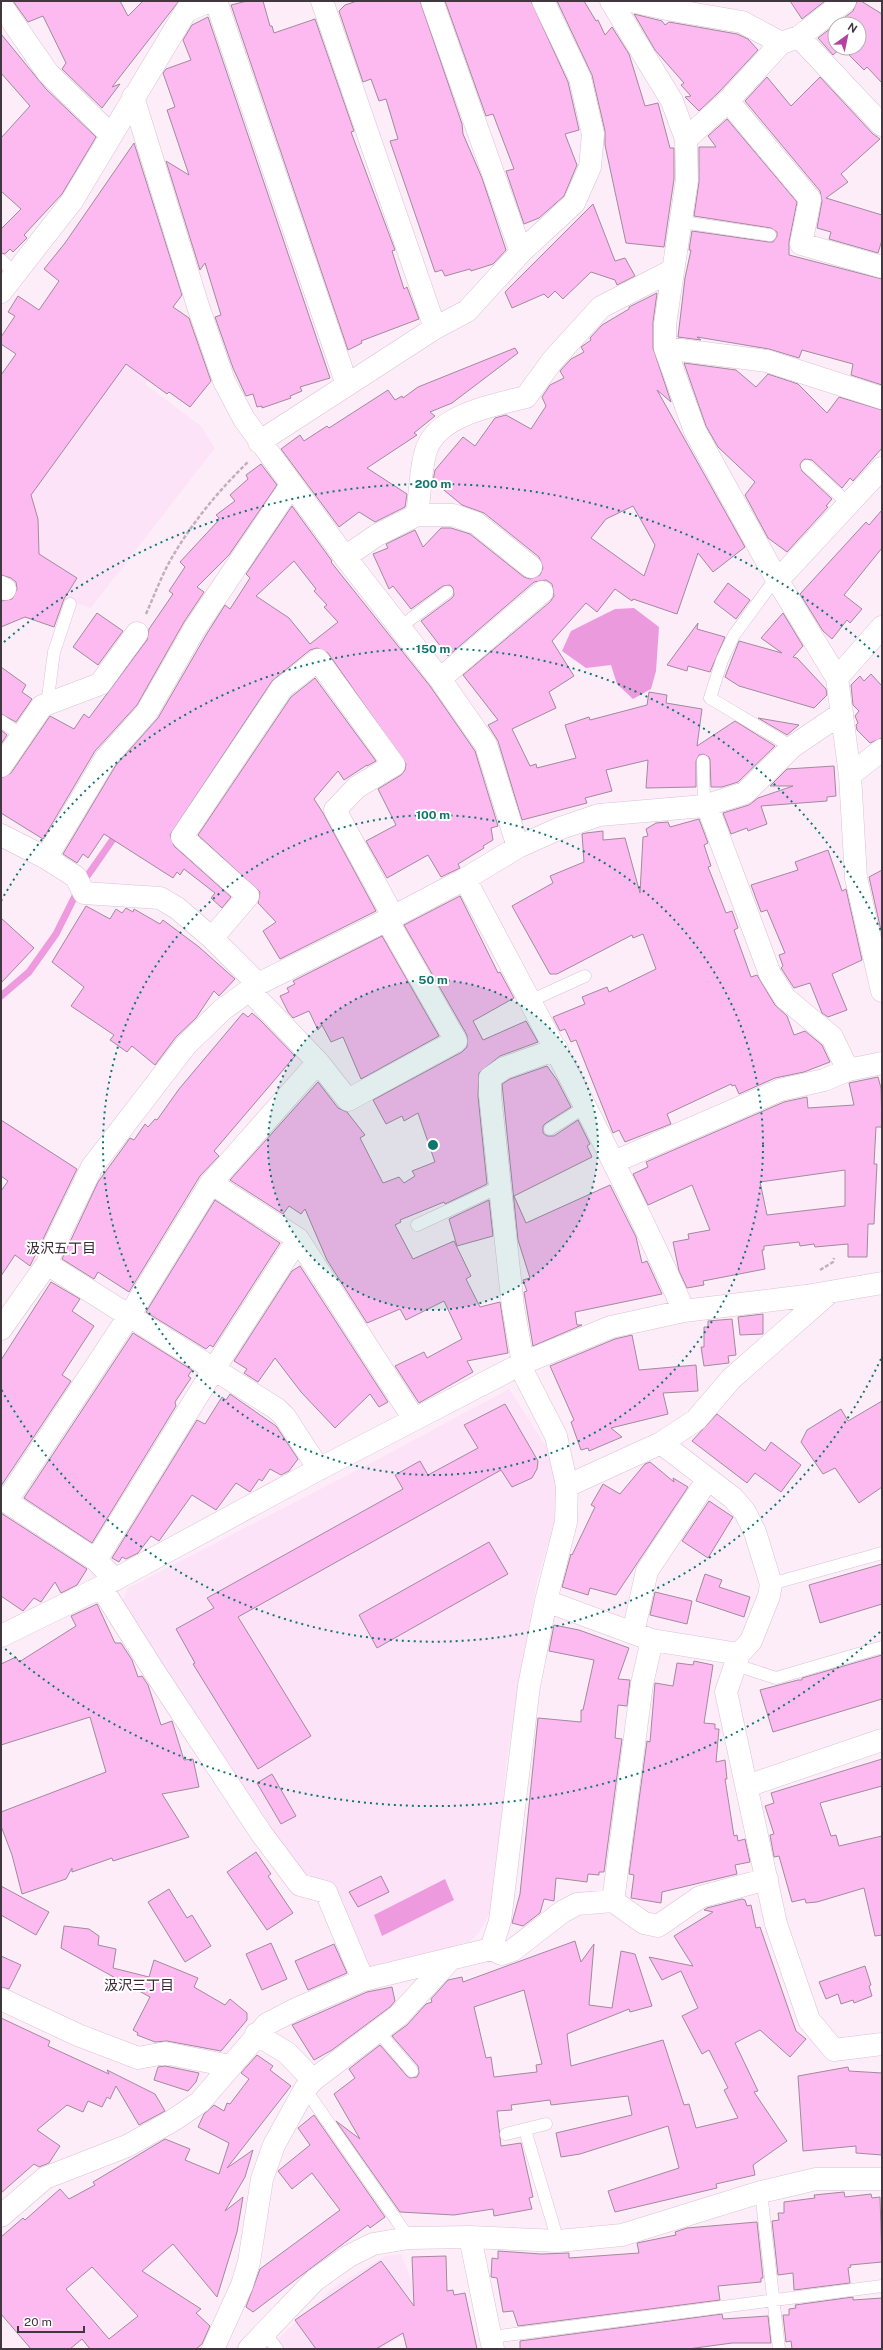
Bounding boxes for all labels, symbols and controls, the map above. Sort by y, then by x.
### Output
north arrow [827,16,867,56]
text: N [846,20,859,35]
text: 200 m [415,477,451,491]
text: 150 m [416,642,450,656]
text: 100 m [416,808,450,822]
text: 50 m [418,973,448,987]
centre of rings [426,1138,440,1152]
district label: 汲沢五丁目 [26,1240,96,1256]
district label: 汲沢三丁目 [104,1977,174,1993]
scale bar [18,2308,84,2334]
text: 20 m [24,2315,52,2329]

